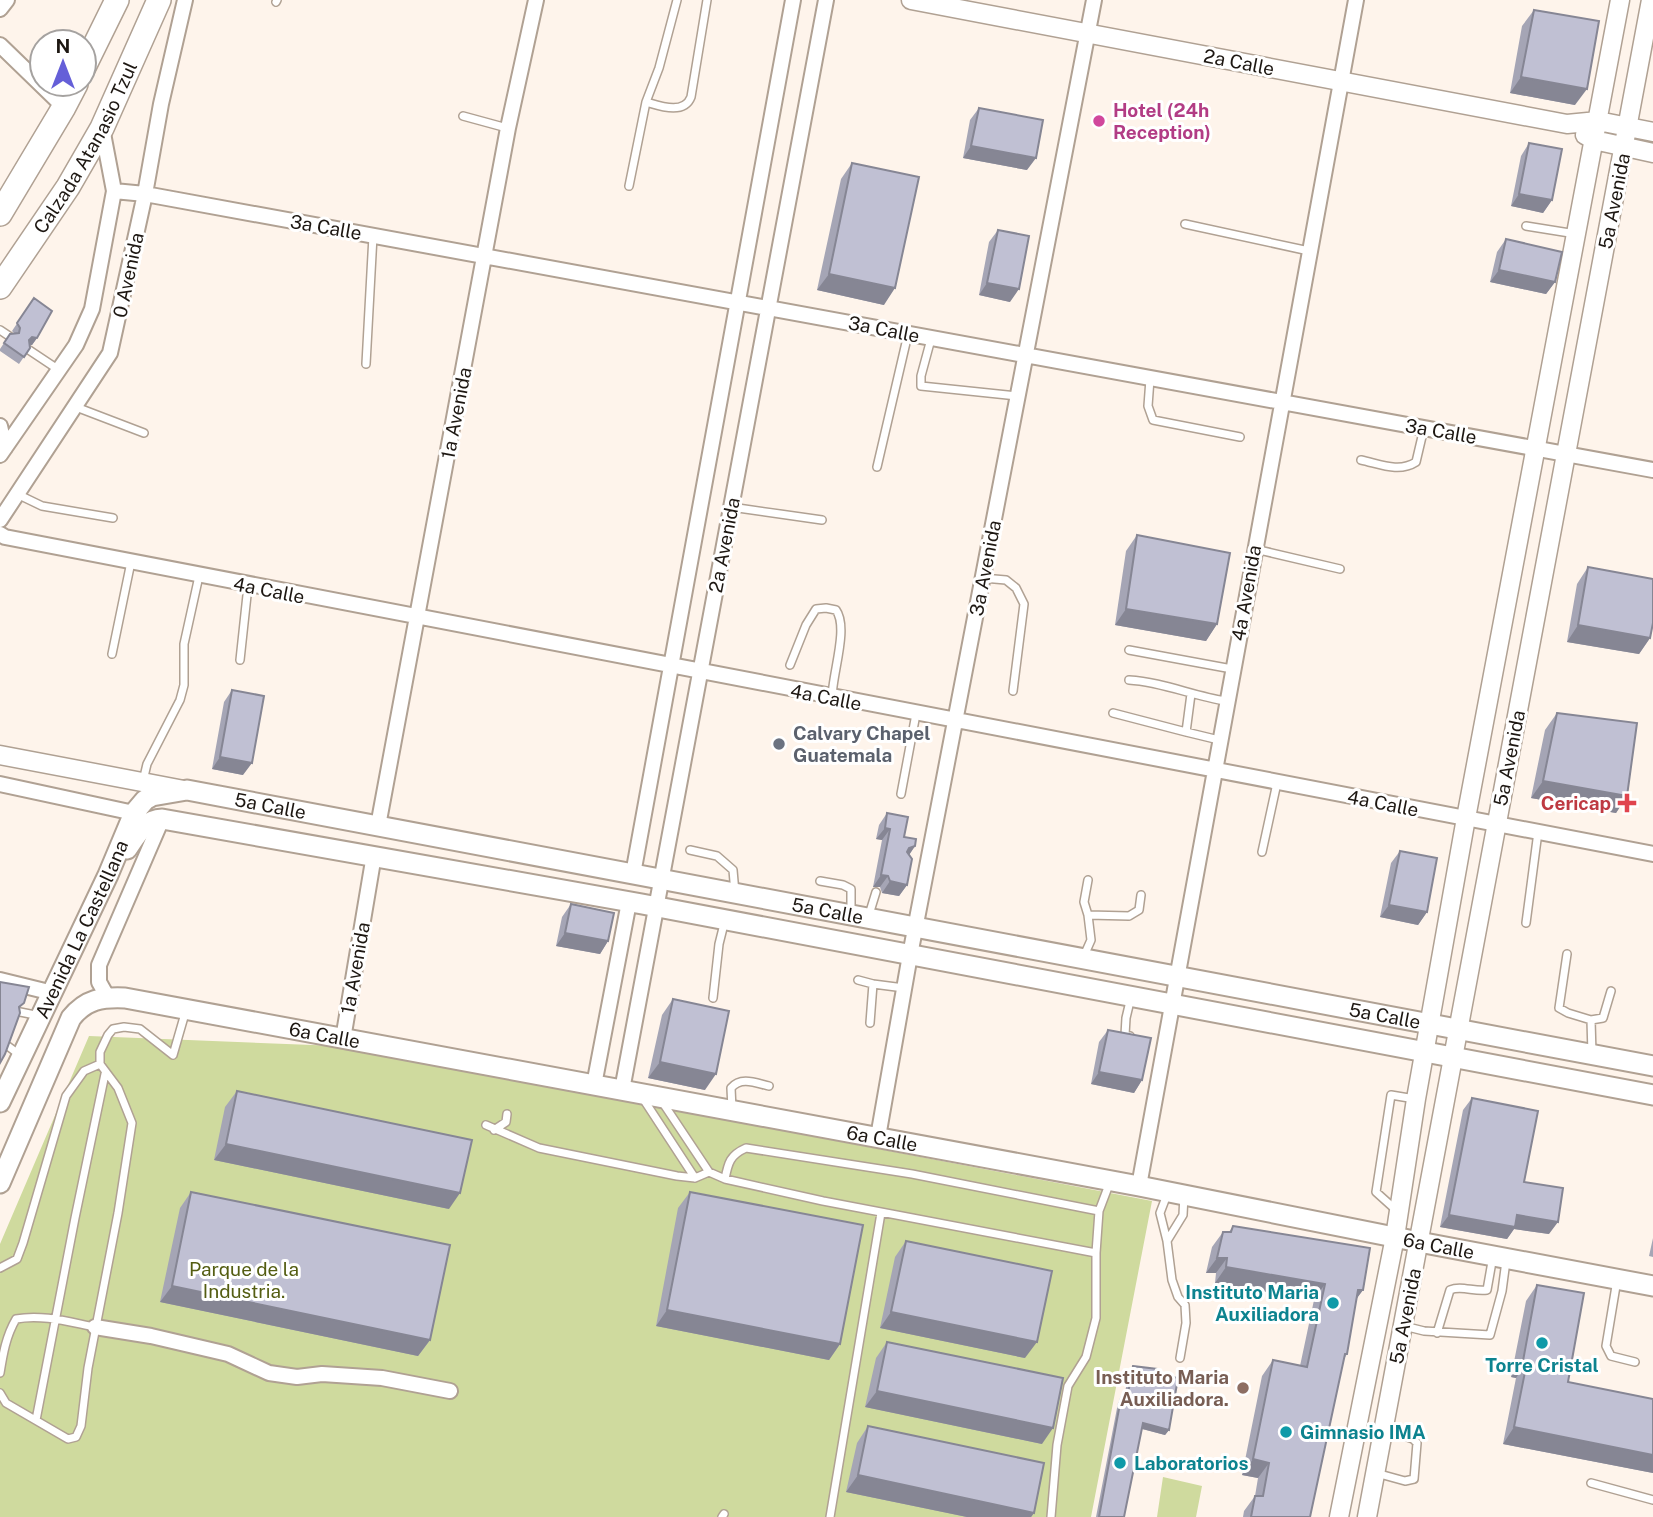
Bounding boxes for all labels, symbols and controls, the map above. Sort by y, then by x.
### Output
north arrow [28,28,98,98]
text: N [56,35,70,57]
street label: 2a Calle [1202,44,1276,80]
street label: Calzada Atanasio Tzul [29,58,141,238]
place label: Hotel (24h Reception) [1113,99,1211,143]
marker: Hotel (24h Reception) [1091,113,1107,129]
street label: 5a Avenida [1594,151,1634,251]
street label: 3a Calle [289,210,363,244]
street label: 0 Avenida [108,231,148,319]
street label: 3a Calle [847,311,921,347]
street label: 1a Avenida [436,365,476,461]
street label: 3a Calle [1404,414,1478,448]
street label: 2a Avenida [704,496,744,594]
street label: 3a Avenida [965,518,1005,618]
street label: 4a Avenida [1227,543,1265,643]
street label: 4a Calle [232,572,306,608]
street label: 4a Calle [789,679,863,715]
street label: 5a Avenida [1489,708,1529,808]
place label: Calvary Chapel Guatemala [793,722,930,766]
marker: Calvary Chapel Guatemala [771,736,787,752]
street label: 4a Calle [1346,785,1420,821]
street label: 5a Calle [233,788,308,823]
place label: Cericap [1541,792,1611,814]
marker: Cericap [1617,793,1637,813]
street label: Avenida La Castellana [30,837,132,1022]
street label: 5a Calle [790,893,865,928]
street label: 1a Avenida [336,920,374,1016]
street label: 5a Calle [1347,998,1422,1033]
street label: 6a Calle [287,1018,362,1052]
street label: 6a Calle [845,1121,919,1156]
street label: 6a Calle [1401,1228,1476,1263]
park label: Parque de la Industria. [189,1258,299,1302]
street label: 5a Avenida [1385,1266,1425,1366]
place label: Instituto Maria Auxiliadora [1185,1281,1319,1325]
marker: Instituto Maria Auxiliadora [1325,1295,1341,1311]
marker: Torre Cristal [1534,1335,1550,1351]
place label: Torre Cristal [1485,1354,1599,1376]
place label: Instituto Maria Auxiliadora. [1095,1366,1229,1410]
marker: Instituto Maria Auxiliadora. [1235,1380,1251,1396]
place label: Gimnasio IMA [1300,1421,1426,1443]
marker: Gimnasio IMA [1278,1424,1294,1440]
place label: Laboratorios [1134,1452,1248,1474]
marker: Laboratorios [1112,1455,1128,1471]

